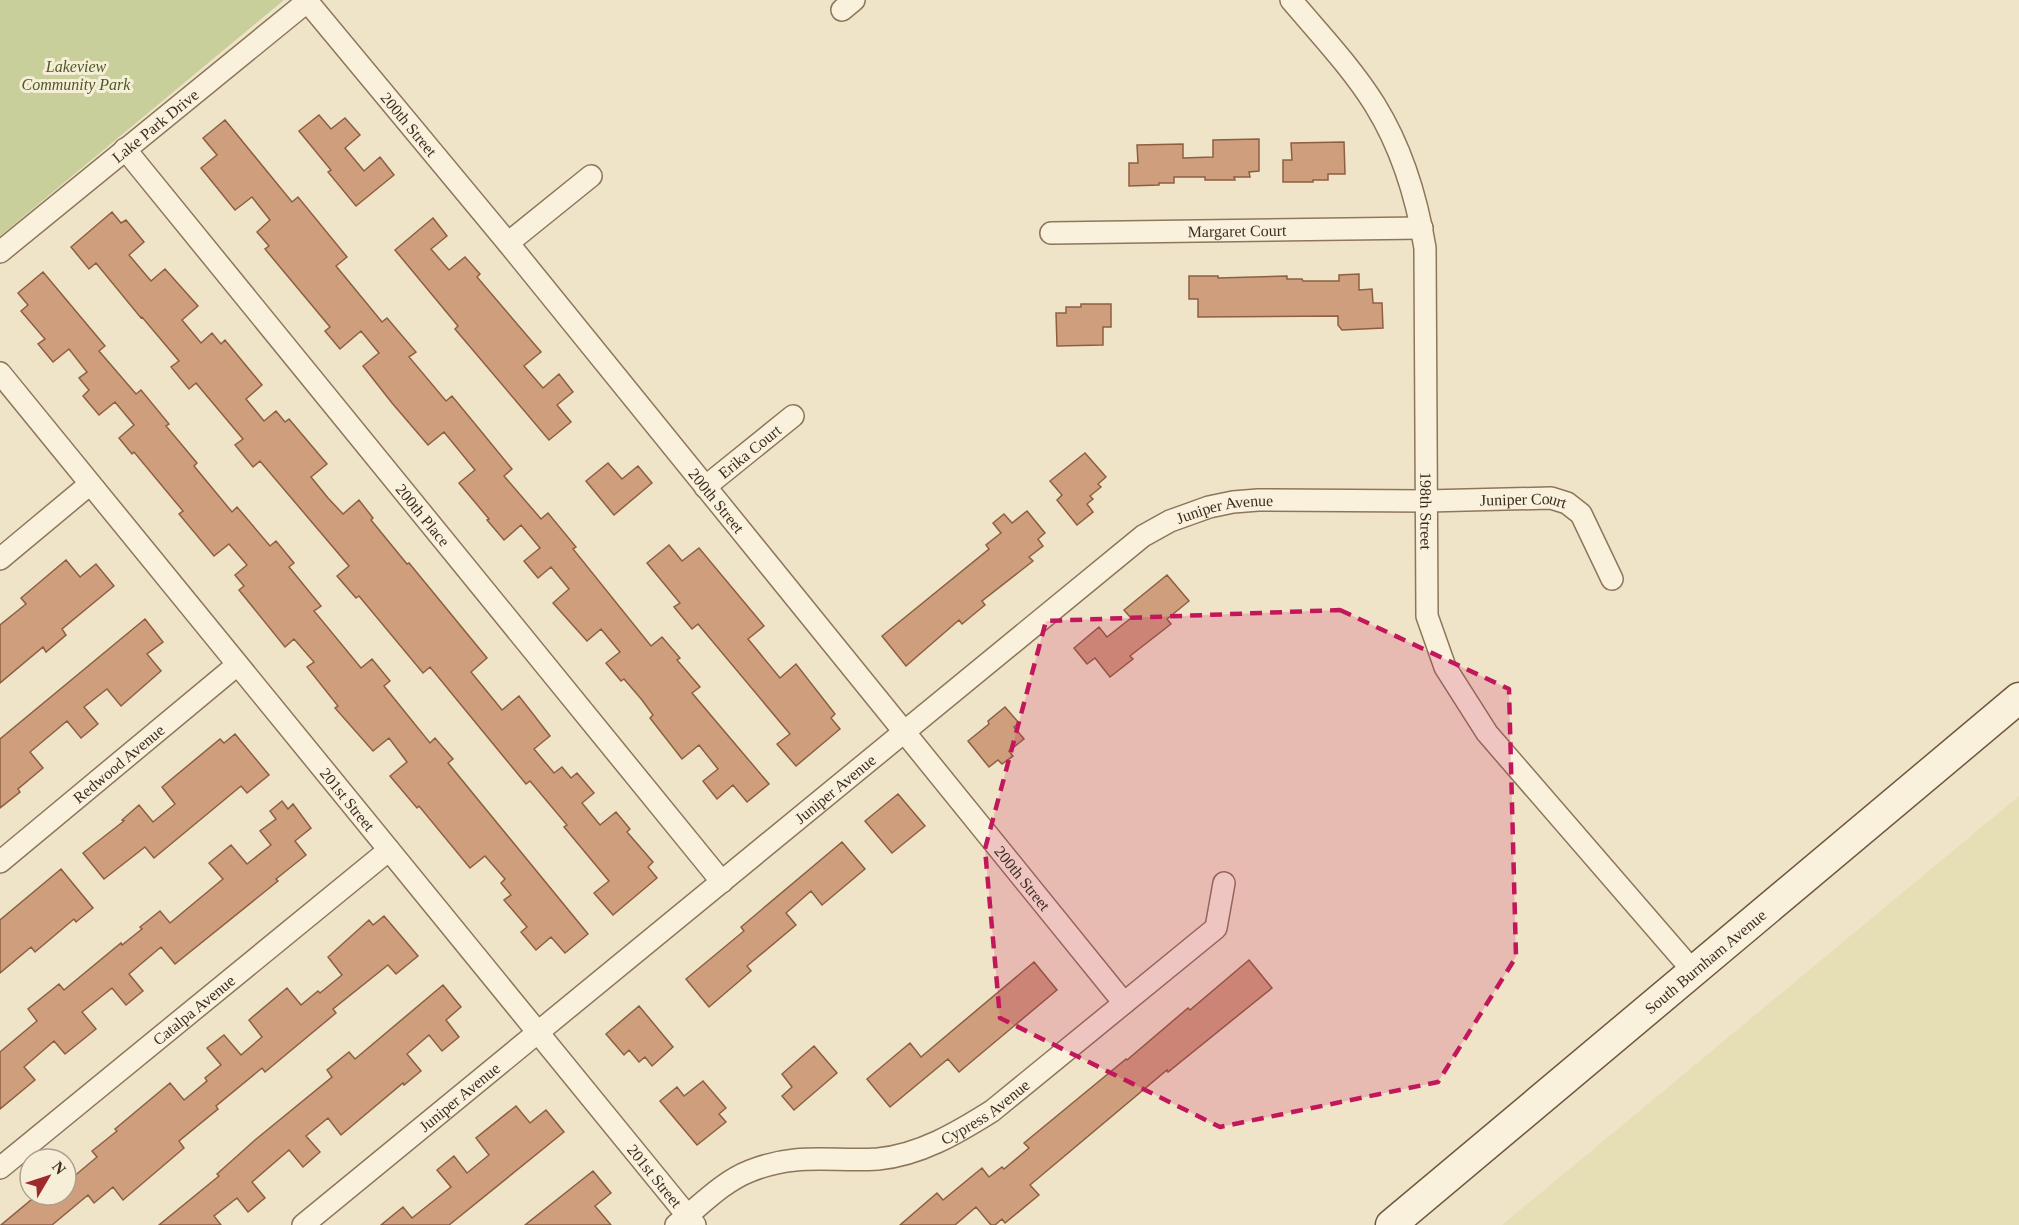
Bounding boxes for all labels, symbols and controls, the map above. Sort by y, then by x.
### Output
park label: Lakeview Community Park [22,58,131,94]
street label: Lake Park Drive [109,86,201,166]
street label: 200th Street [378,89,441,160]
street label: Margaret Court [1187,221,1287,240]
street label: Erika Court [715,421,784,481]
street label: 200th Street [686,465,748,536]
street label: 198th Street [1418,472,1435,550]
street label: 200th Place [393,480,453,549]
street label: Juniper Court [1480,489,1570,511]
street label: Juniper Avenue [1174,491,1273,527]
street label: Redwood Avenue [70,721,167,806]
street label: Juniper Avenue [791,751,879,827]
street label: 201st Street [317,764,379,834]
street label: 200th Street [992,842,1054,914]
street label: South Burnham Avenue [1641,906,1769,1017]
street label: Catalpa Avenue [149,971,238,1048]
street label: Juniper Avenue [416,1059,503,1135]
street label: Cypress Avenue [938,1076,1032,1147]
street label: 201st Street [624,1141,686,1211]
north arrow [18,1147,78,1207]
text: N [49,1158,70,1178]

